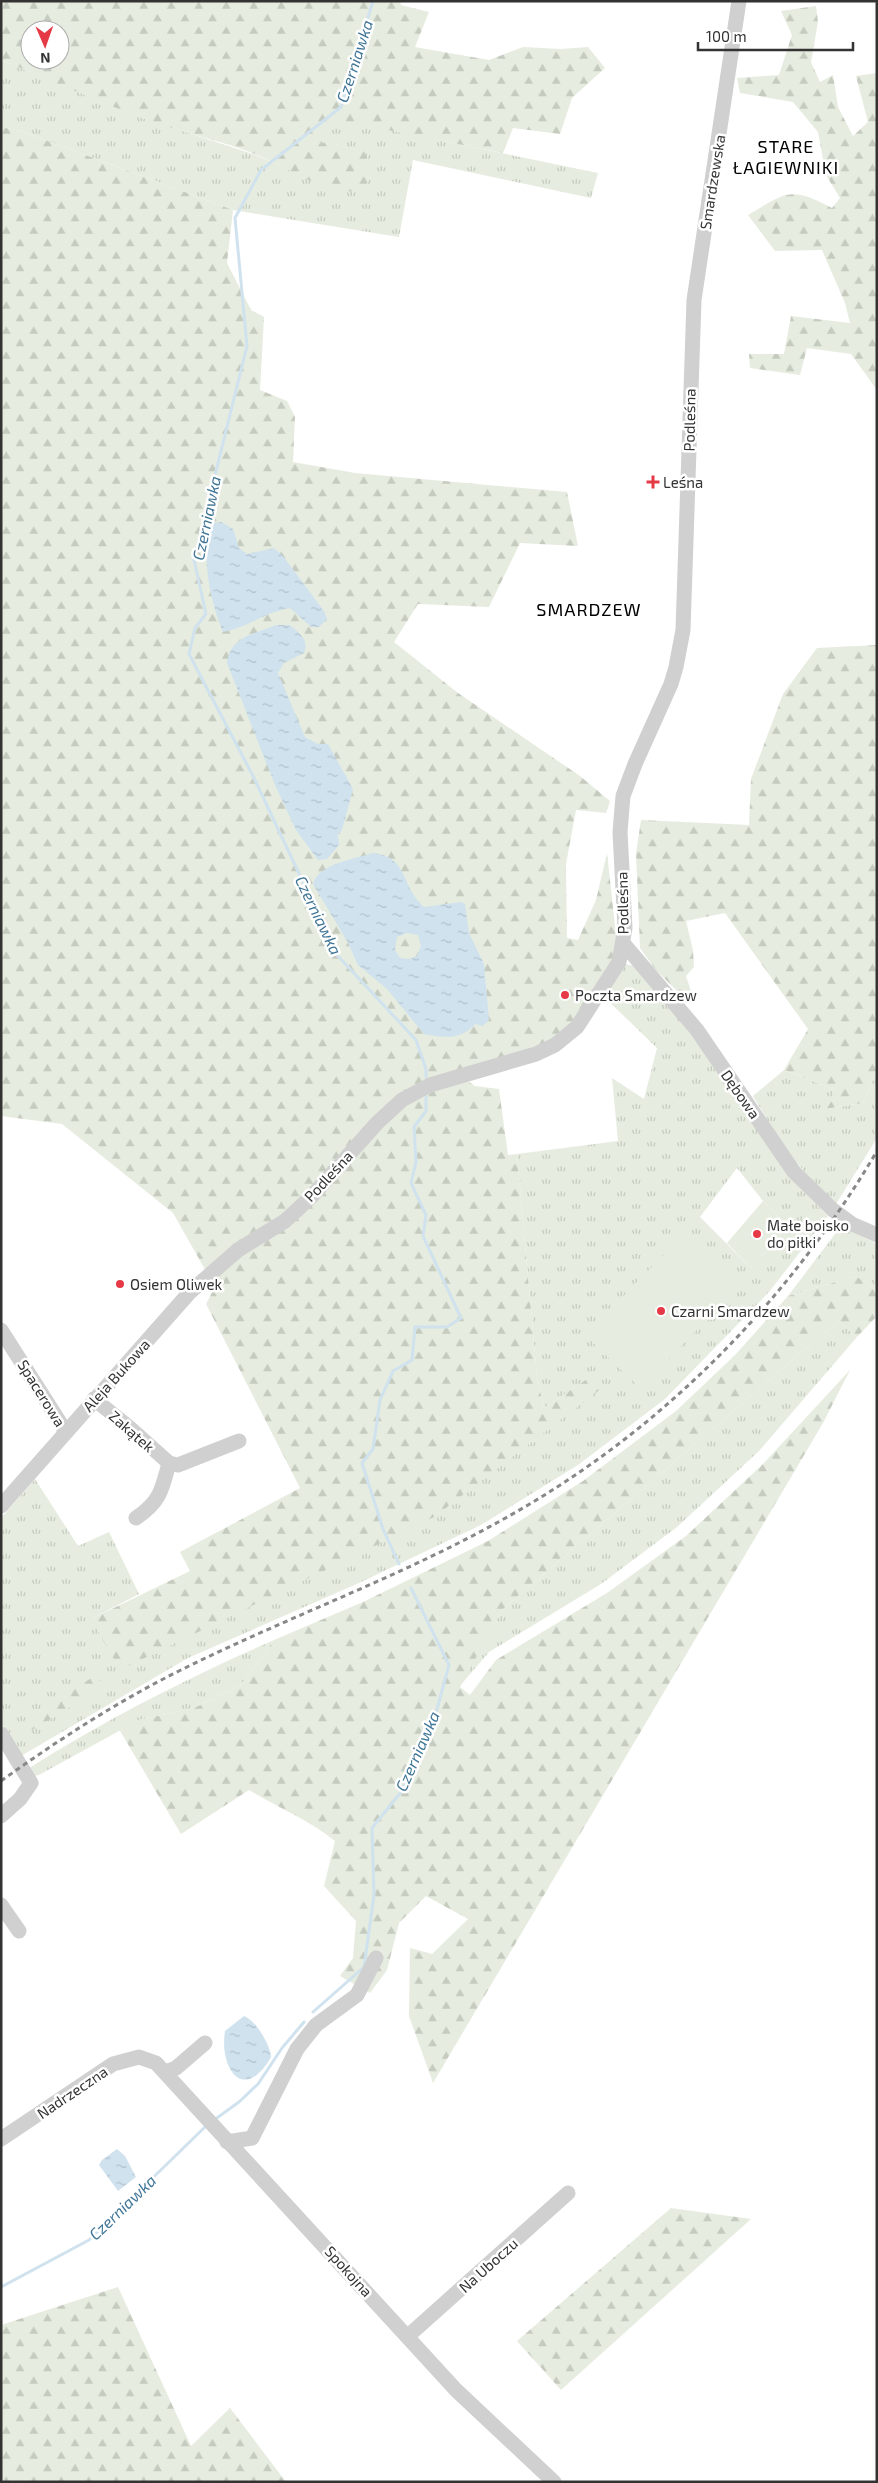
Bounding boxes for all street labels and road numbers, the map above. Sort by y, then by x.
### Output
street label: Smardzewska [696,133,728,231]
street label: Podleśna [679,388,699,452]
street label: Podleśna [612,871,632,935]
street label: Dębowa [718,1066,764,1122]
street label: Podleśna [300,1147,356,1205]
street label: Aleja Bukowa [79,1335,154,1416]
street label: Spacerowa [14,1356,70,1430]
street label: Zakątek [106,1406,159,1456]
street label: Nadrzeczna [33,2062,111,2122]
street label: Na Uboczu [455,2234,521,2296]
street label: Spokojna [321,2242,377,2301]

